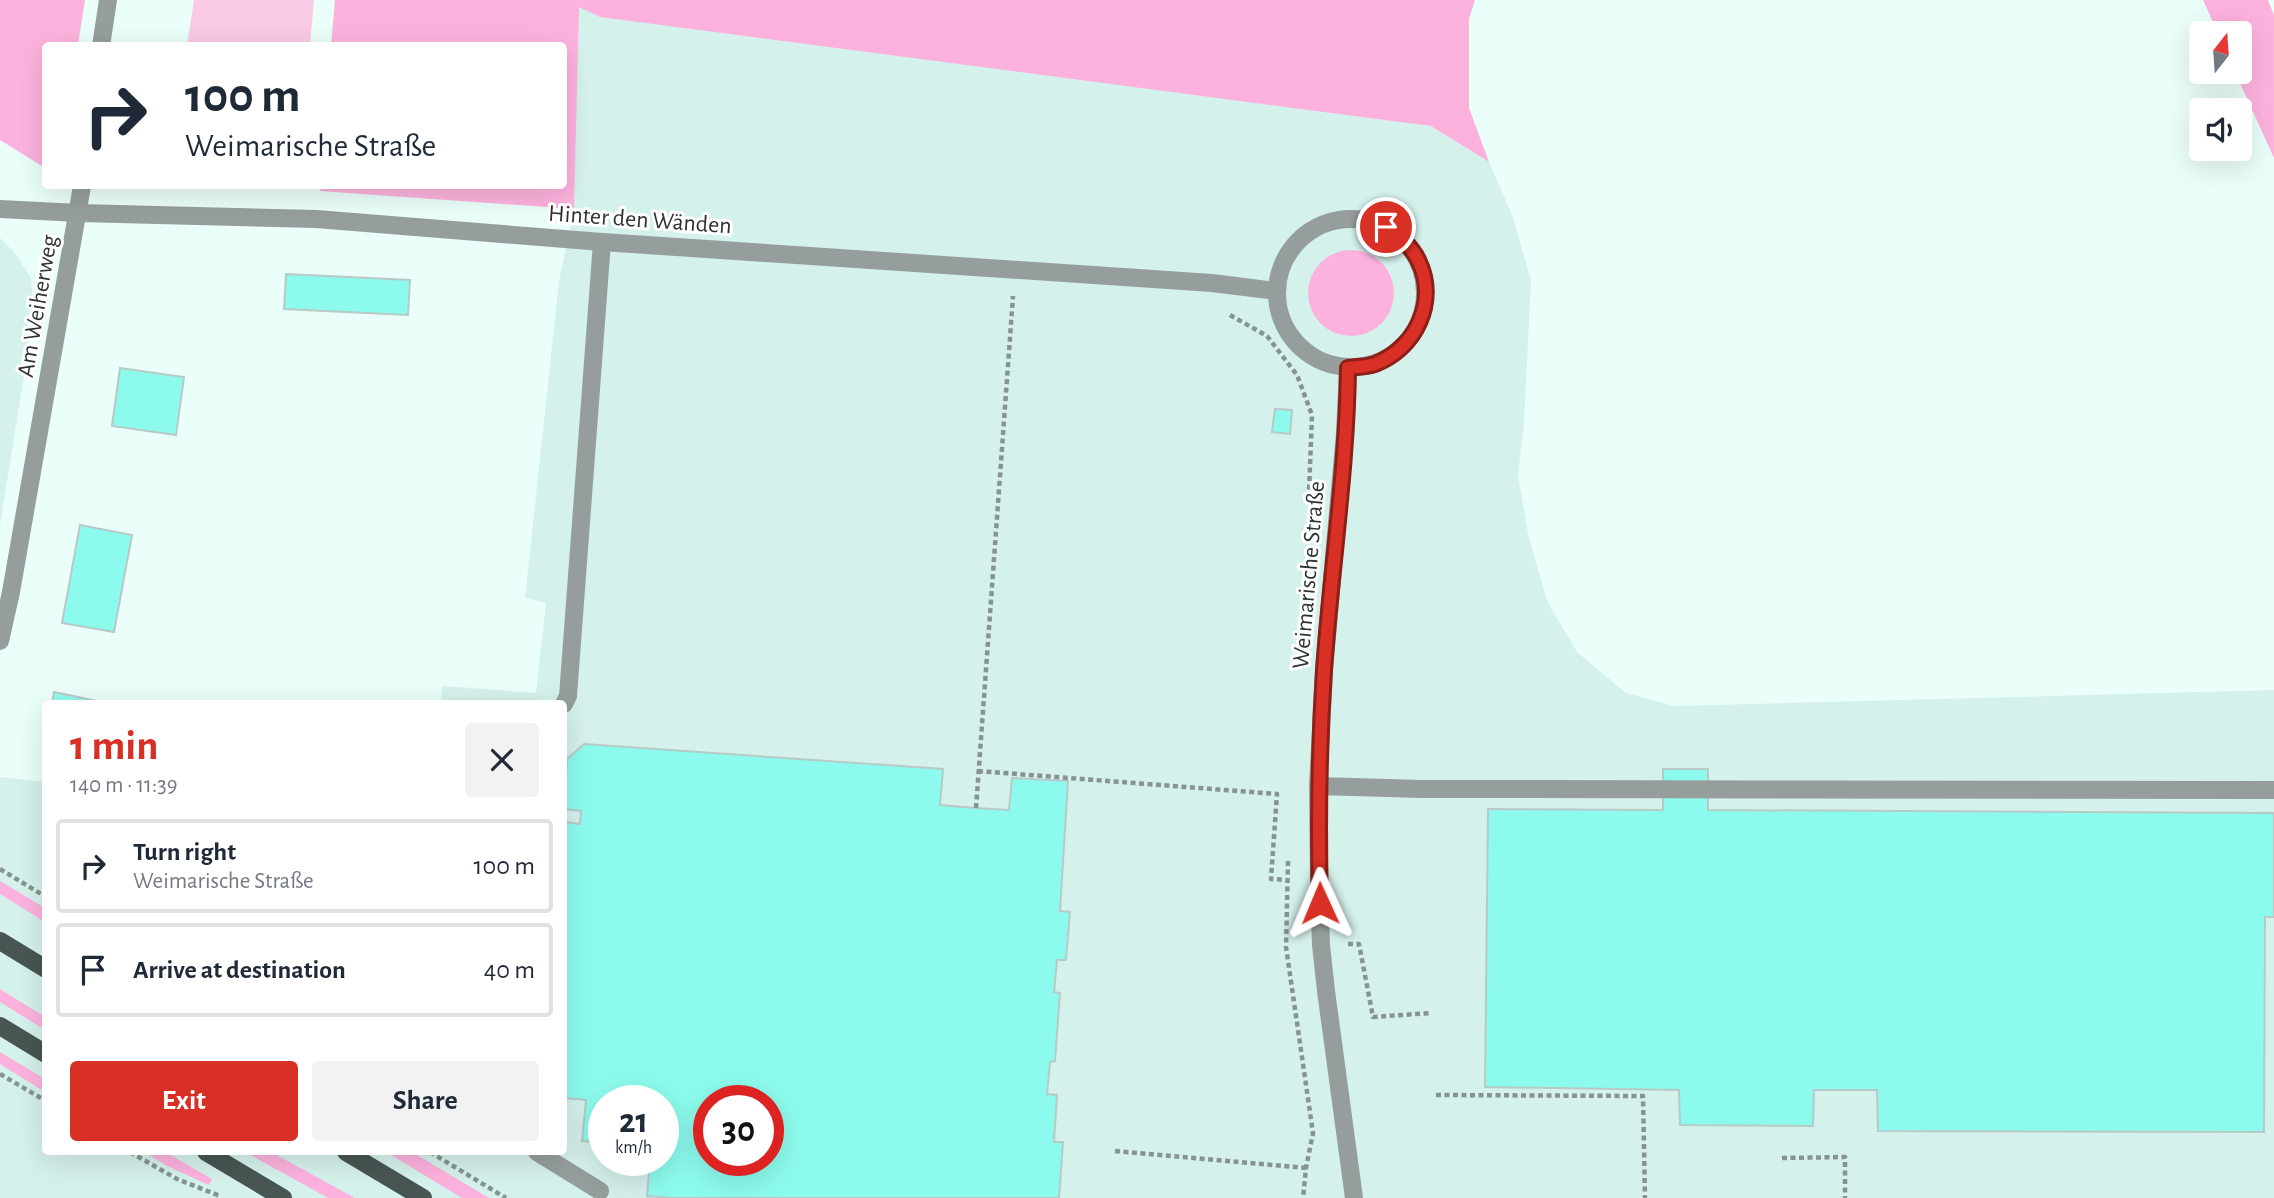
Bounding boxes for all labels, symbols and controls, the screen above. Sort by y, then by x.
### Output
north arrow [2189,21,2252,84]
map controls [2189,21,2252,161]
icon: right [70,70,161,161]
text: 100 m [185,72,301,121]
button: sound [2189,98,2252,161]
text: Weimarische Straße [185,130,436,162]
pin [1356,197,1416,257]
street label: Hinter den Wänden [547,202,732,238]
icon: arrive [1367,208,1405,246]
street label: Am Weiherweg [14,233,62,379]
street label: Weimarische Straße [1289,480,1329,670]
button: close [465,723,539,797]
text: 1 min [70,725,159,767]
text: 140 m · 11:39 [70,774,178,797]
text: Turn right [133,839,236,865]
icon: right [74,847,112,885]
text: 100 m [474,853,535,879]
position arrow [1283,866,1357,940]
text: Weimarische Straße [133,870,314,893]
icon: arrive [74,951,112,989]
text: Arrive at destination [133,957,346,983]
text: 40 m [484,957,535,983]
button: Exit [70,1061,298,1141]
button: Share [312,1061,539,1141]
speed limit sign: 30 [693,1085,784,1176]
text: 21 [619,1104,648,1139]
text: km/h [615,1139,652,1157]

